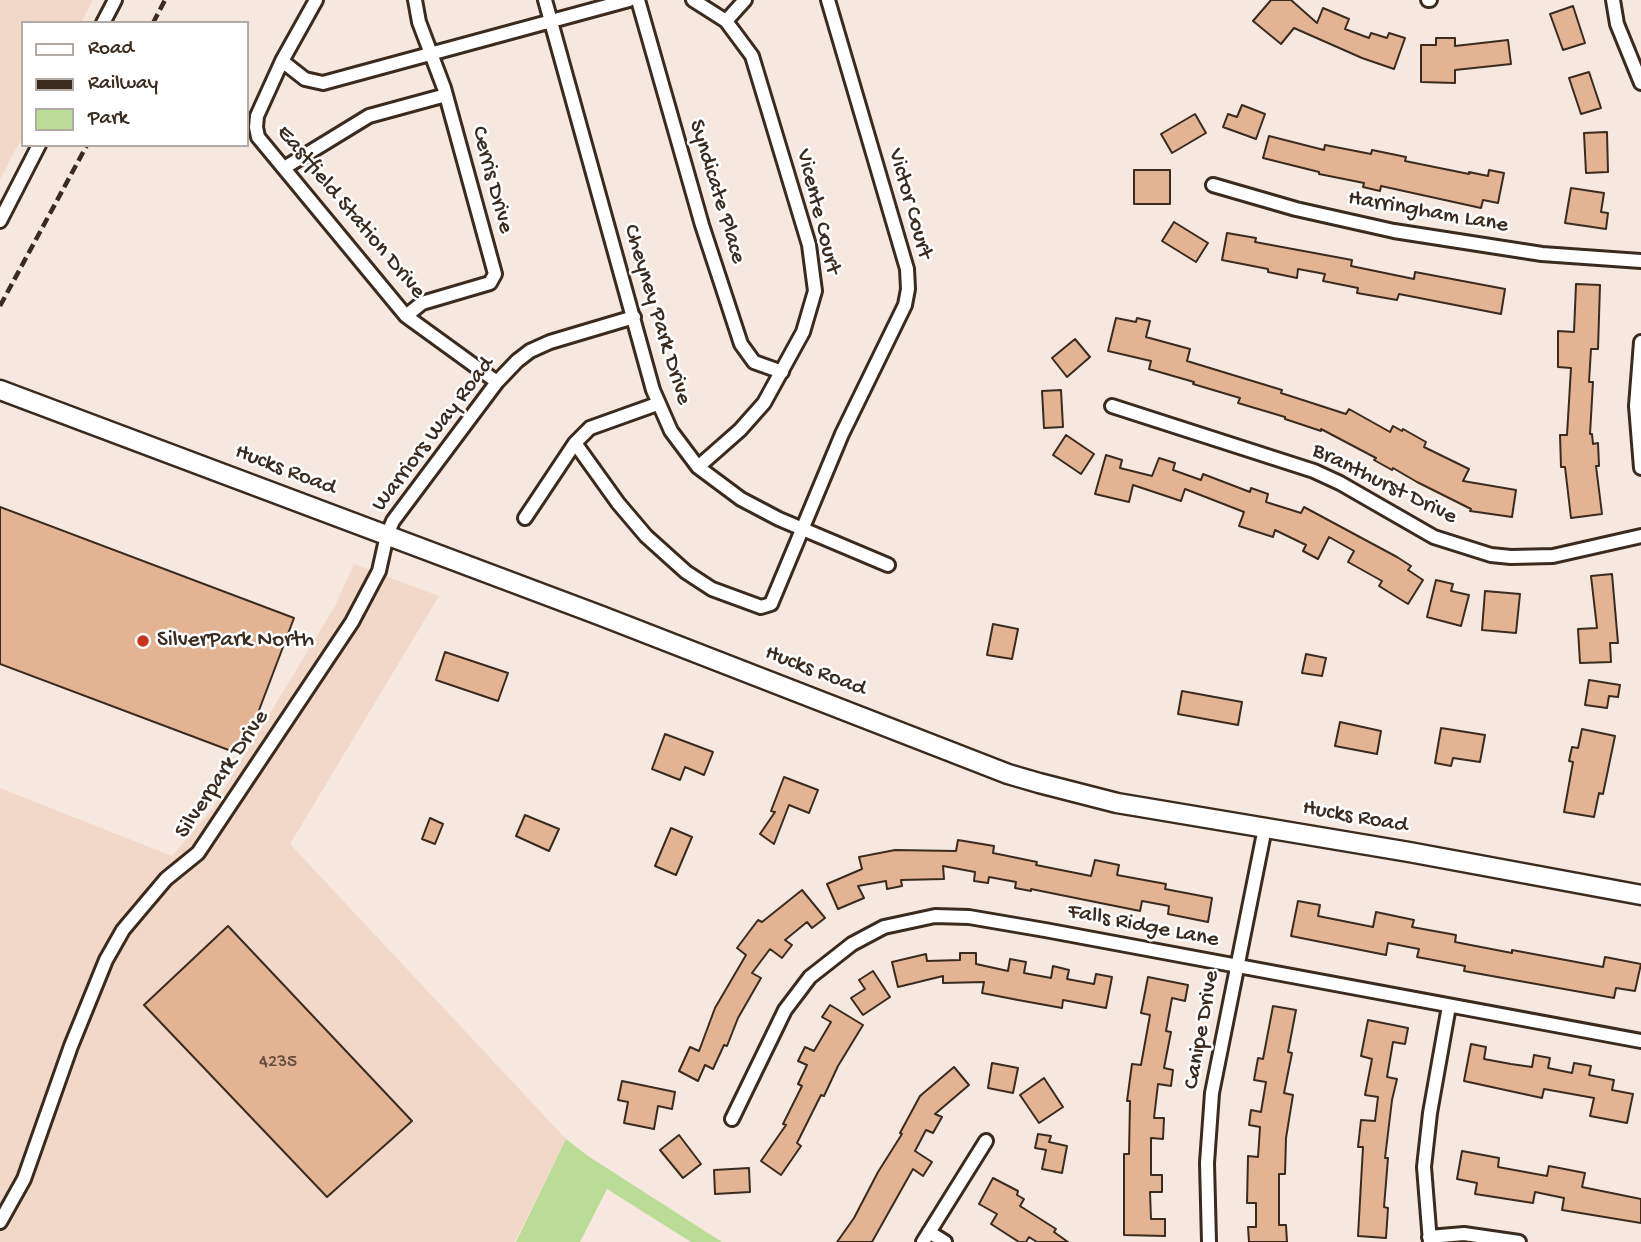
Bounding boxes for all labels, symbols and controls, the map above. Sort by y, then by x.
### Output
legend [21,21,248,147]
text: Road [88,37,134,62]
text: Railway [88,72,158,97]
text: Park [88,107,128,132]
street label: Syndicate Place [681,117,751,267]
street label: Eastfield Station Drive [269,120,431,306]
street label: Cerris Drive [463,123,519,237]
street label: Victor Court [880,146,938,262]
street label: Vicente Court [788,147,846,277]
street label: Harringham Lane [1346,185,1510,241]
street label: Cheyney Park Drive [615,222,697,408]
street label: Warriors Way Road [367,352,501,518]
street label: Branthurst Drive [1307,438,1461,532]
street label: Hucks Road [231,439,339,503]
place label: SilverPark North [157,627,314,655]
marker: SilverPark North [135,633,151,649]
street label: Hucks Road [761,640,869,704]
street label: Silverpark Drive [170,706,276,844]
street label: Hucks Road [1300,795,1410,841]
street label: Falls Ridge Lane [1065,899,1221,955]
street label: Canipe Drive [1179,969,1227,1091]
house number: 4235 [259,1052,297,1074]

